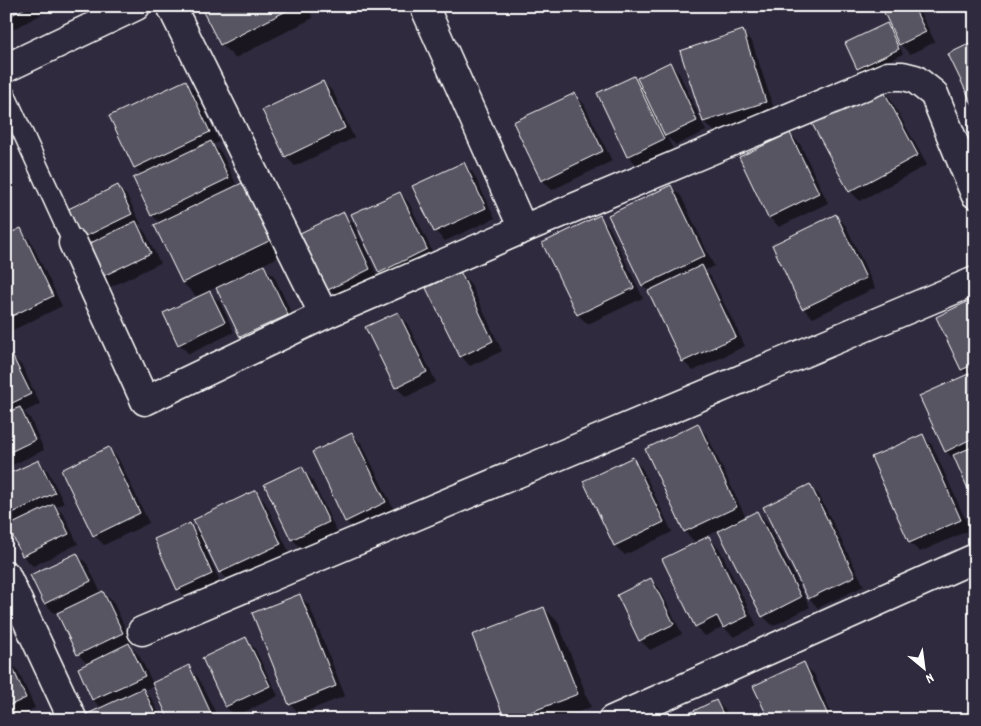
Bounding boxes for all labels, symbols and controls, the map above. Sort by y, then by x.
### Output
north arrow [898,644,948,694]
text: N [921,667,937,688]

